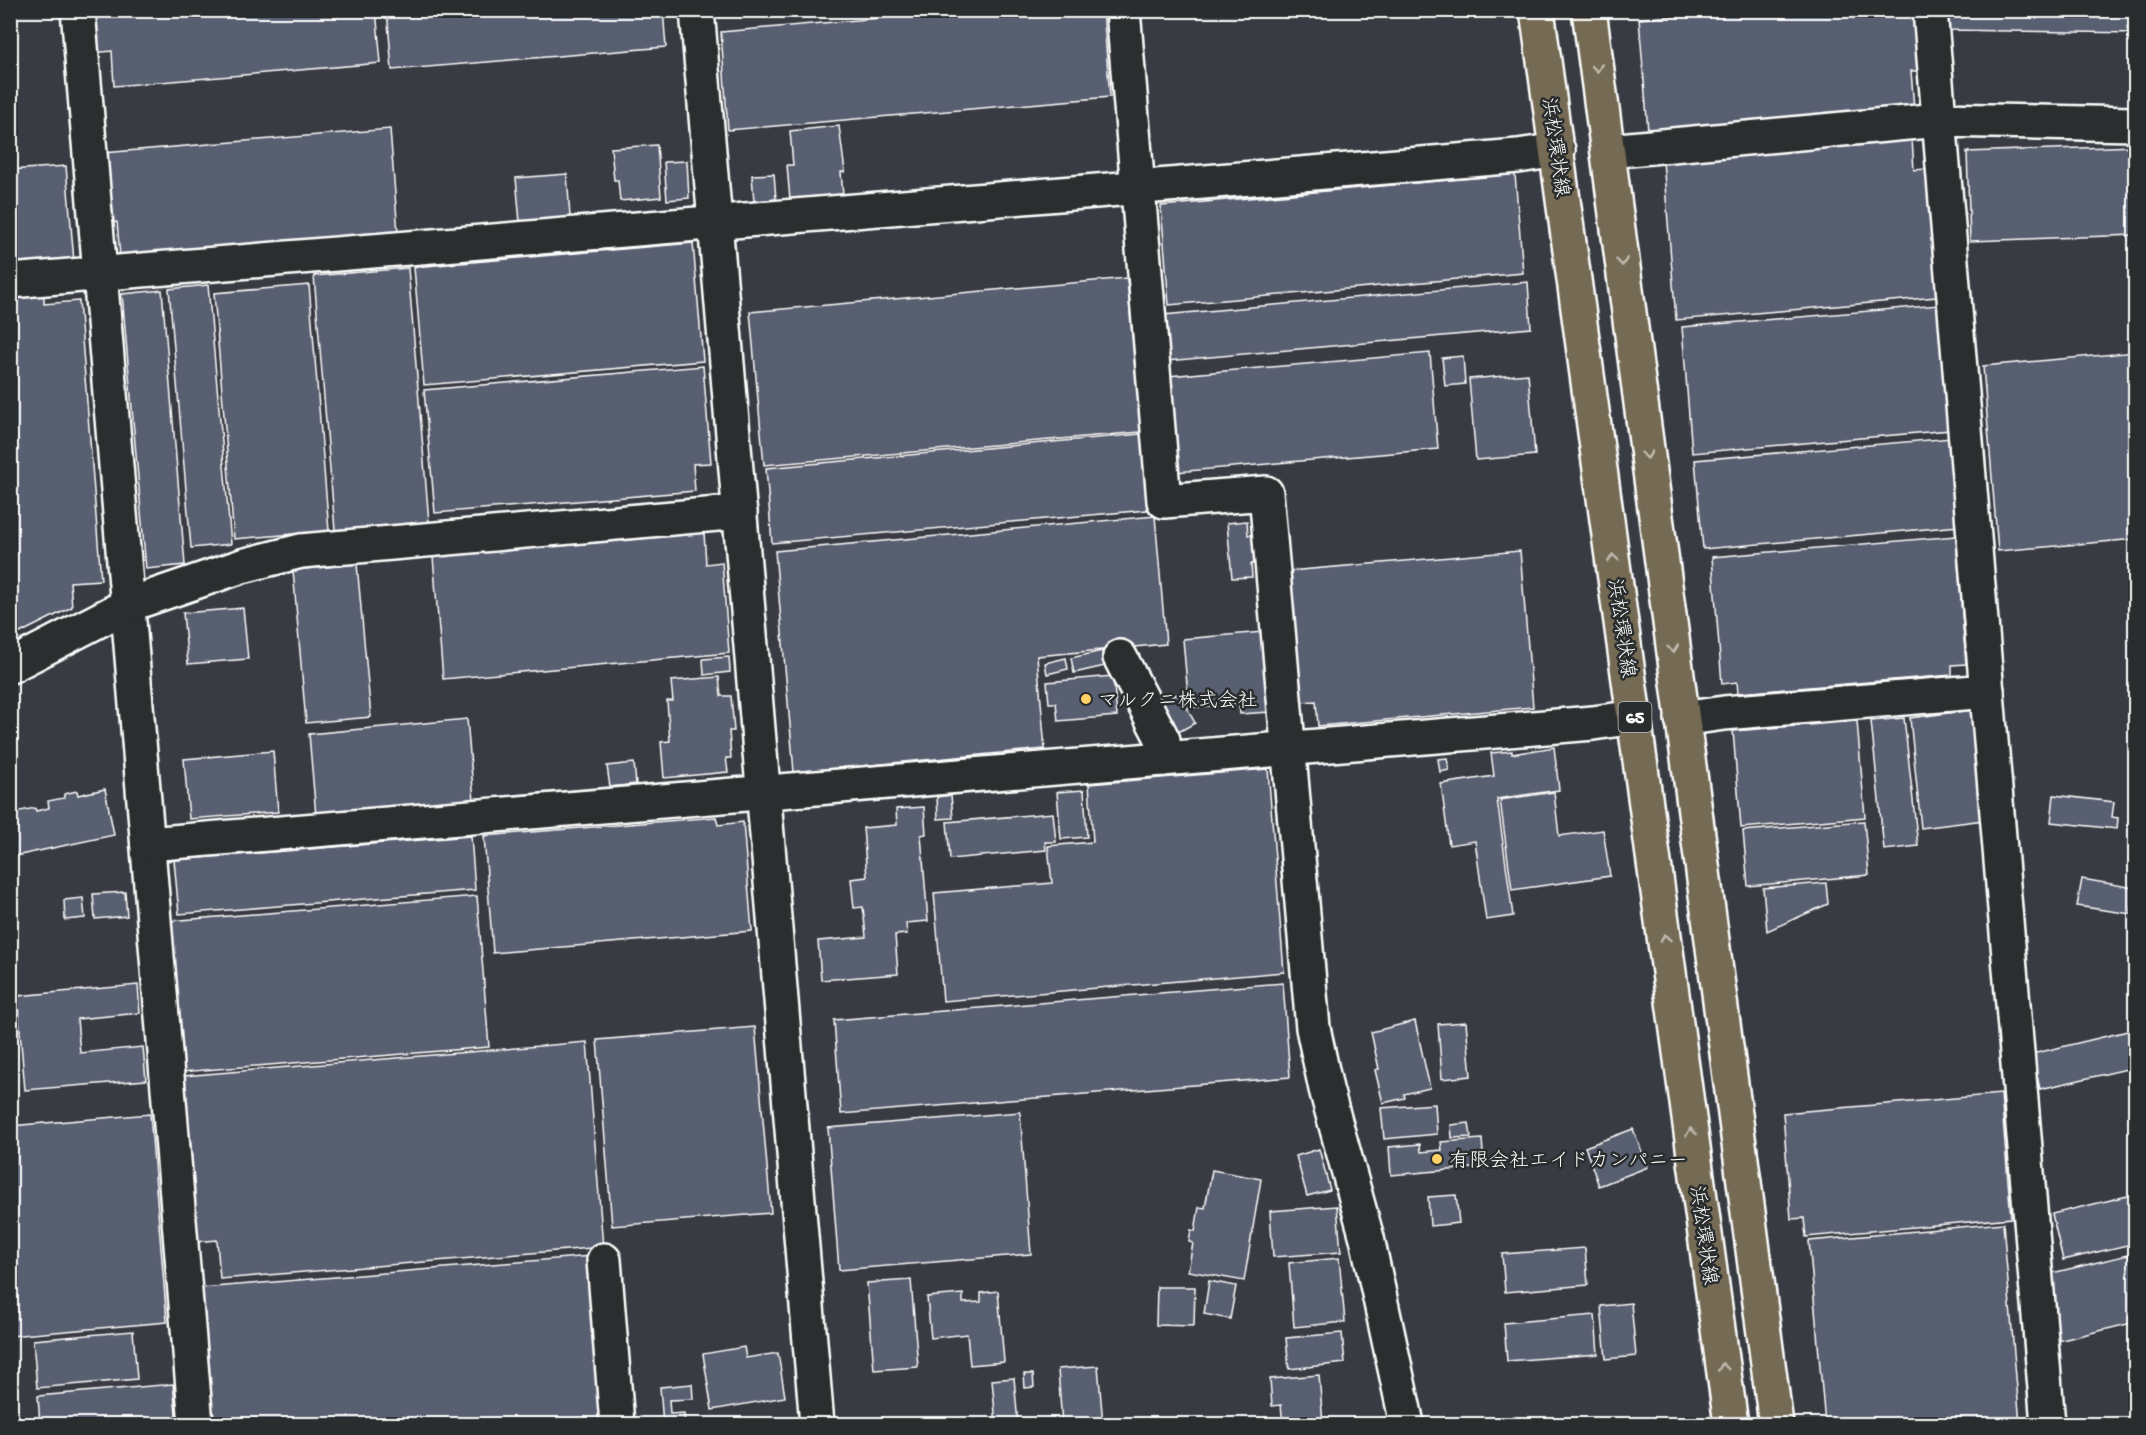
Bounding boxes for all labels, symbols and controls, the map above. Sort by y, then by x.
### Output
one-way arrow [1590,64,1602,73]
street label: 浜松環状線 [1535,96,1573,199]
one-way arrow [1616,257,1628,266]
one-way arrow [1641,451,1653,460]
one-way arrow [1608,553,1620,563]
street label: 浜松環状線 [1601,577,1639,680]
one-way arrow [1666,644,1678,653]
place label: マルクニ株式会社 [1098,689,1258,714]
marker: マルクニ株式会社 [1079,692,1093,706]
road number: 65 [1618,702,1652,732]
one-way arrow [1659,934,1672,943]
one-way arrow [1686,1127,1698,1136]
place label: 有限会社エイドカンパニー [1449,1149,1688,1174]
marker: 有限会社エイドカンパニー [1430,1152,1444,1166]
street label: 浜松環状線 [1683,1184,1721,1287]
one-way arrow [1717,1362,1730,1371]

